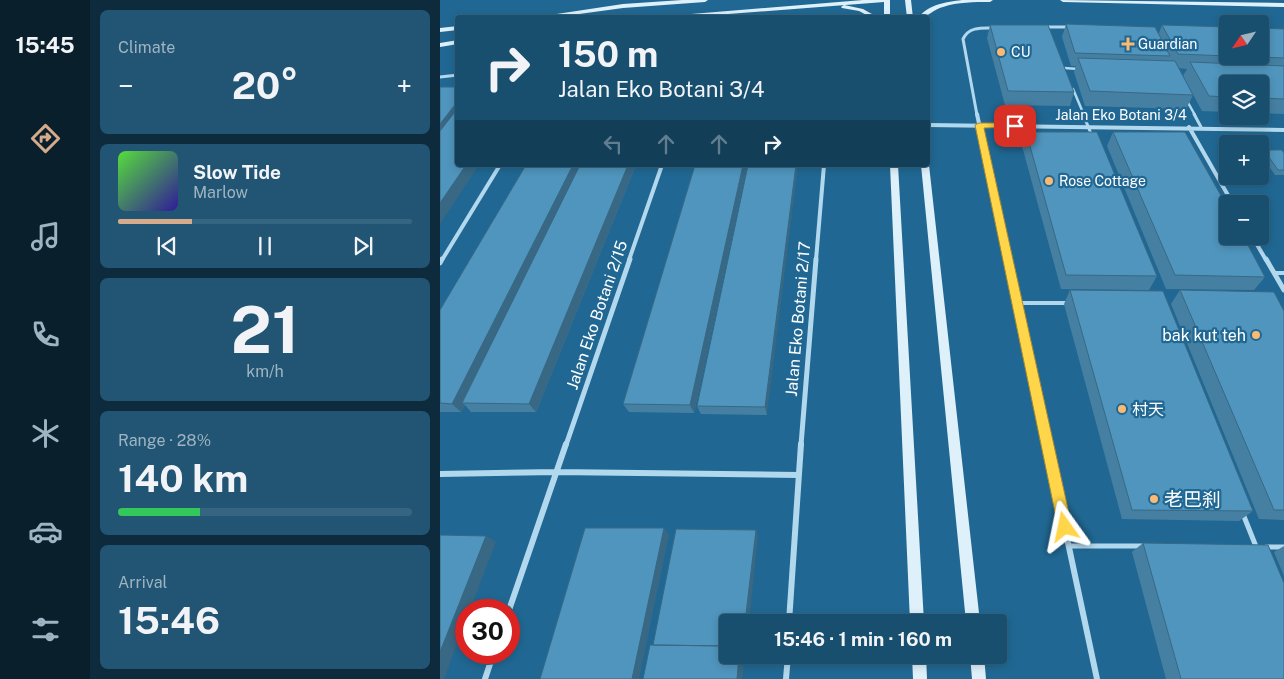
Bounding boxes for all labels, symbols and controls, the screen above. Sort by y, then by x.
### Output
north arrow [1219,15,1269,65]
map controls [1219,15,1269,245]
text: 15:45 [15,32,75,58]
text: 150 m [558,34,658,75]
icon: right [475,35,540,100]
place label: Guardian [1138,36,1197,52]
text: Climate [118,38,175,57]
marker: Guardian [1122,38,1134,50]
place label: CU [1011,44,1030,60]
marker: CU [995,46,1007,58]
text: 20° [232,63,298,108]
text: − [118,69,134,102]
text: + [396,69,412,102]
button: layers [1219,75,1269,125]
text: Jalan Eko Botani 3/4 [558,76,765,102]
pin [994,105,1036,147]
street label: Jalan Eko Botani 3/4 [1055,107,1187,123]
icon: arrive [1001,112,1029,140]
icon: directions [28,121,63,156]
icon: left [599,130,627,158]
icon: ahead [652,130,680,158]
icon: ahead [705,130,733,158]
icon: right [758,130,786,158]
button: + [1219,135,1269,185]
text: Slow Tide [193,161,281,183]
place label: Rose Cottage [1059,173,1146,189]
marker: Rose Cottage [1043,175,1055,187]
text: Marlow [193,183,248,202]
button: − [1219,195,1269,245]
icon: music [28,219,63,254]
icon: previous [153,232,181,260]
icon: pause [251,232,279,260]
icon: next [349,232,377,260]
street label: Jalan Eko Botani 2/15 [563,238,631,392]
street label: Jalan Eko Botani 2/17 [782,241,814,397]
text: 21 [230,291,300,368]
icon: phone [28,317,63,352]
place label: bak kut teh [1162,326,1246,345]
marker: bak kut teh [1250,329,1262,341]
text: km/h [246,362,284,381]
place label: 村天 [1132,400,1164,419]
marker: 村天 [1116,403,1128,415]
icon: climate [28,416,63,451]
text: Range · 28% [118,431,211,450]
text: 140 km [118,456,248,501]
place label: 老巴刹 [1164,488,1221,510]
marker: 老巴刹 [1148,493,1160,505]
position arrow [1038,500,1090,552]
icon: car [28,514,63,549]
text: Arrival [118,573,167,592]
text: 15:46 [118,598,220,643]
speed limit sign: 30 [455,599,520,664]
icon: filters [28,612,63,647]
text: 15:46 · 1 min · 160 m [774,628,952,650]

